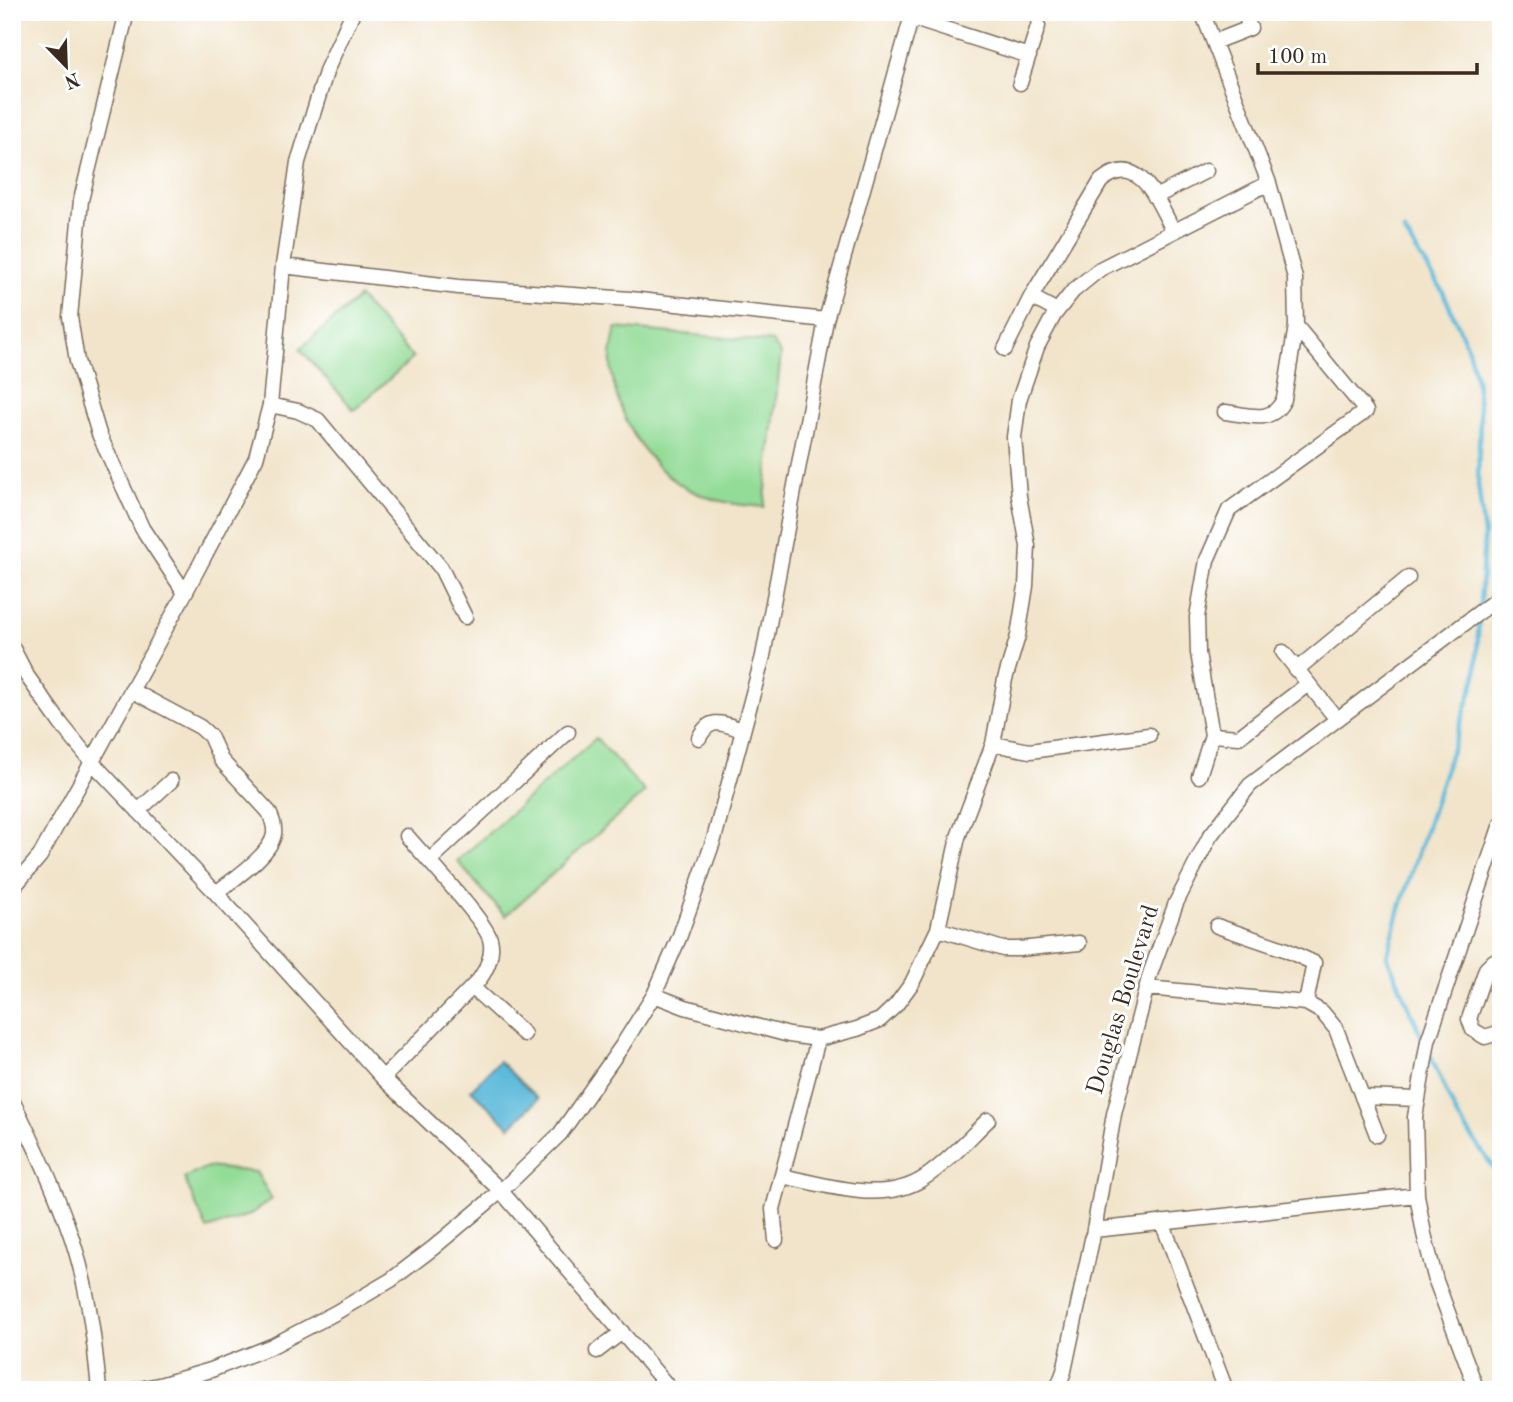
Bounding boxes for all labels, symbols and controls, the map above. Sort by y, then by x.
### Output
north arrow [32,32,102,102]
scale bar [1258,32,1476,76]
text: 100 m [1268,47,1327,68]
text: N [61,68,82,91]
street label: Douglas Boulevard [1084,902,1164,1098]

